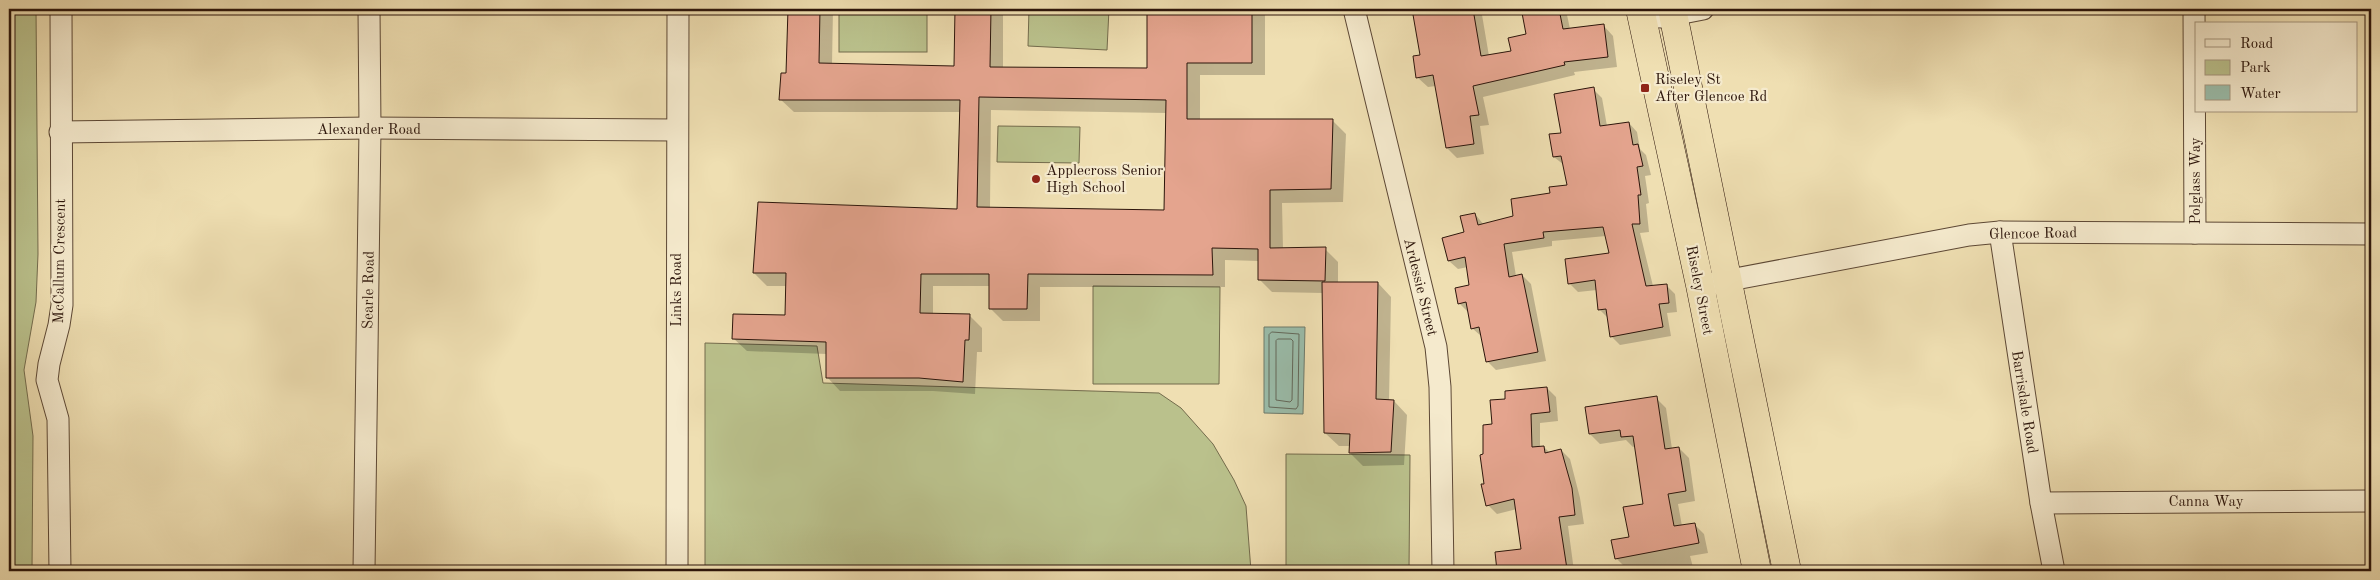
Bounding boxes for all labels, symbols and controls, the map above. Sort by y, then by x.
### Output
legend [2195,22,2358,112]
text: Road [2240,37,2274,52]
text: Park [2240,61,2271,76]
place label: Riseley St After Glencoe Rd [1655,73,1768,105]
marker: Riseley St After Glencoe Rd [1639,82,1651,94]
text: Water [2240,87,2281,102]
street label: Alexander Road [317,123,421,138]
street label: Polglass Way [2189,137,2204,225]
place label: Applecross Senior High School [1046,164,1163,196]
marker: Applecross Senior High School [1030,173,1042,185]
street label: McCallum Crescent [52,198,69,324]
street label: Glencoe Road [1989,226,2077,243]
street label: Ardessie Street [1400,237,1439,338]
street label: Riseley Street [1682,244,1715,336]
street label: Searle Road [361,251,378,329]
street label: Links Road [670,253,685,327]
street label: Barrisdale Road [2008,349,2039,455]
street label: Canna Way [2168,495,2244,510]

